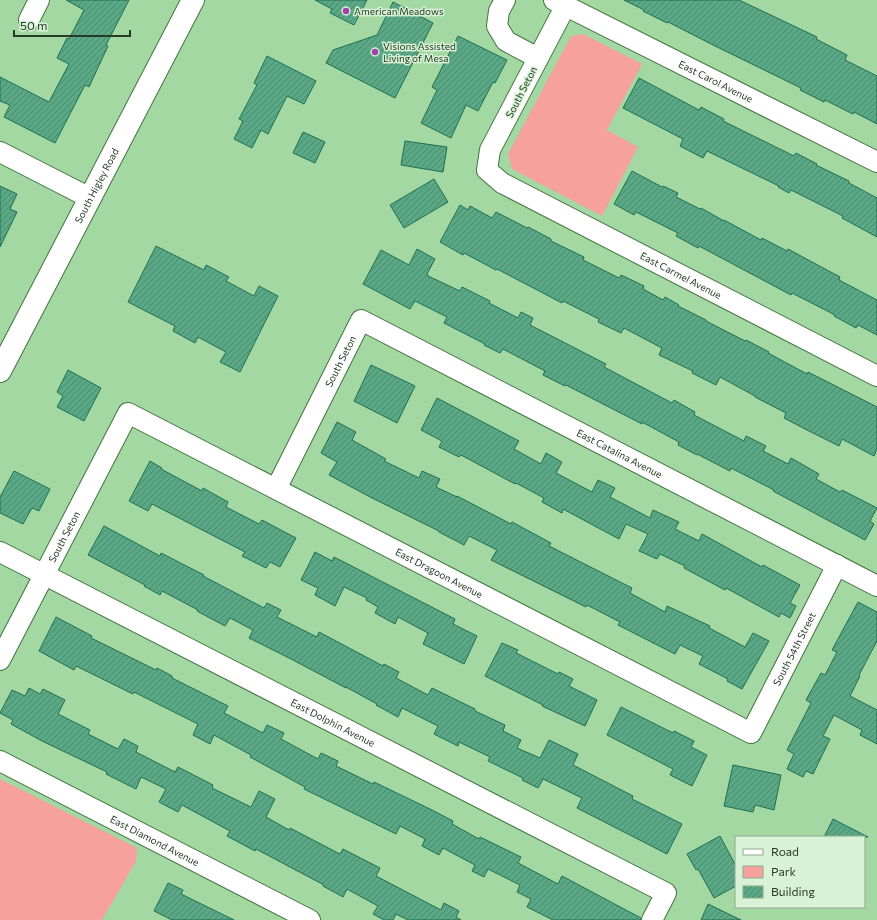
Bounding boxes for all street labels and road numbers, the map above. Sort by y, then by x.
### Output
street label: East Carol Avenue [677,58,755,105]
street label: South Seton [503,64,539,120]
street label: South Higley Road [72,146,121,225]
street label: East Carmel Avenue [638,249,724,301]
street label: South Seton [322,334,358,389]
street label: East Catalina Avenue [575,426,664,480]
street label: South Seton [46,509,82,564]
street label: East Dragoon Avenue [393,545,485,600]
street label: South 54th Street [770,610,818,688]
street label: East Dolphin Avenue [289,696,377,749]
street label: East Diamond Avenue [108,813,201,868]

